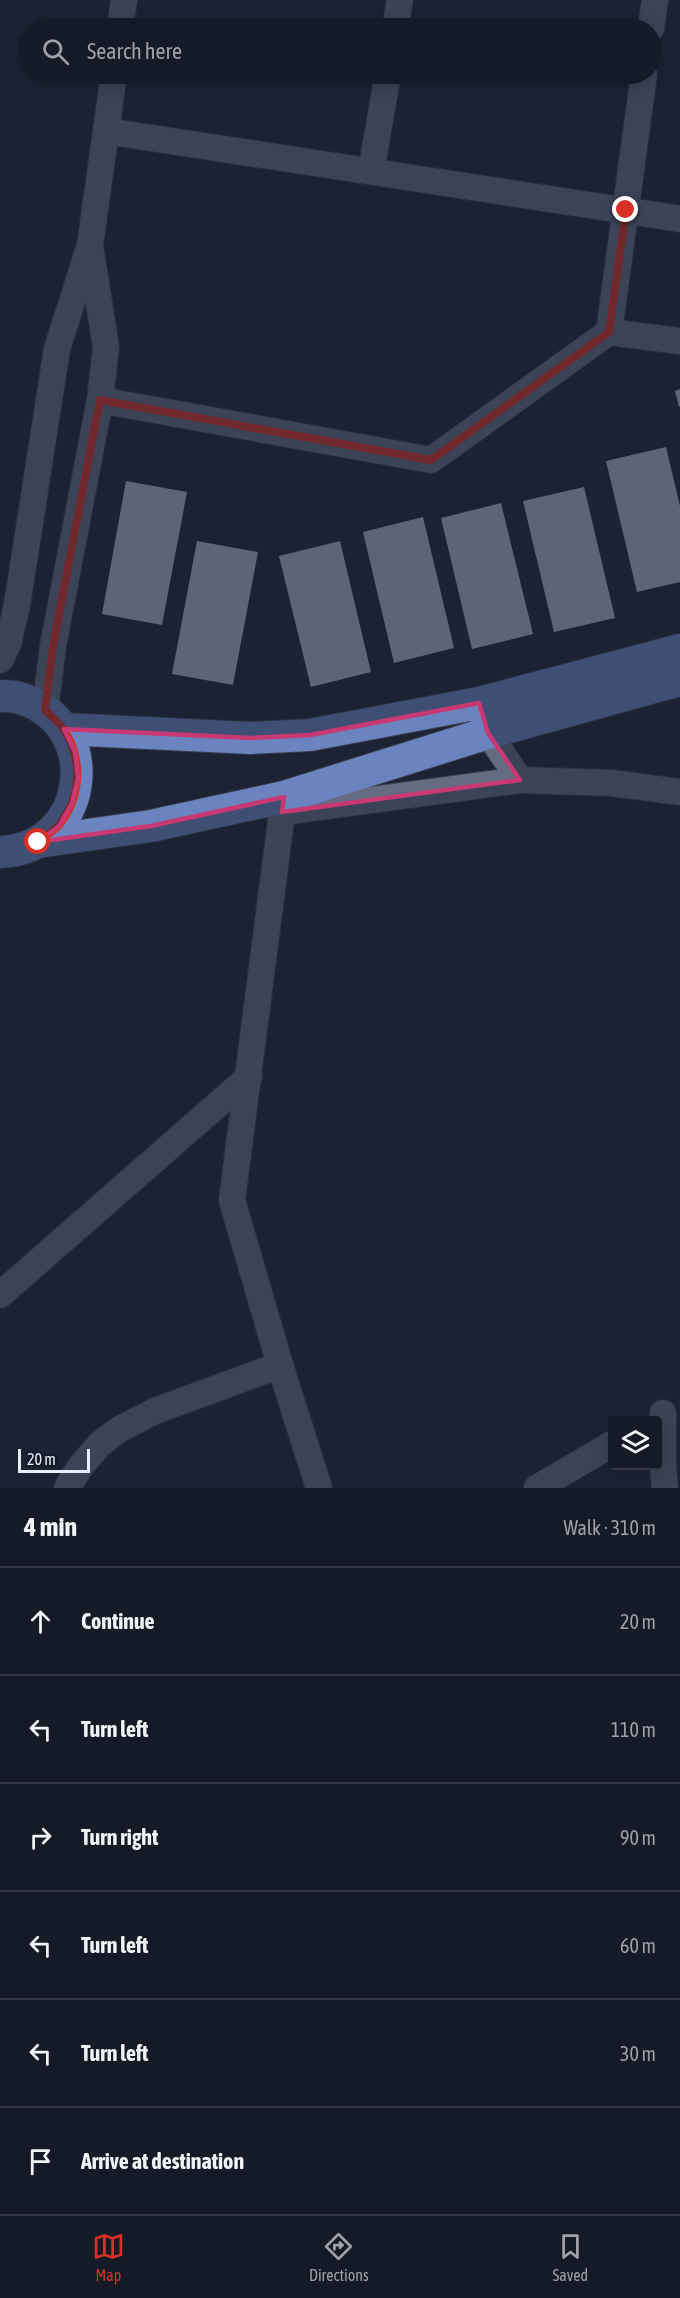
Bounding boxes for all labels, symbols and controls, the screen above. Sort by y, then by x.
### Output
search box [18,18,662,84]
icon: search [39,35,72,68]
text: Search here [87,38,182,64]
route end [612,196,638,222]
route start [24,828,50,854]
map controls [608,1416,662,1470]
button: layers [608,1416,662,1470]
scale bar [18,1446,90,1474]
text: 20 m [27,1450,56,1468]
text: 4 min [24,1512,77,1542]
text: Walk · 310 m [564,1516,656,1539]
icon: ahead [24,1605,57,1638]
text: Continue [81,1608,155,1634]
text: 20 m [620,1610,656,1633]
icon: left [24,1713,57,1746]
text: Turn left [81,1716,148,1742]
text: 110 m [611,1718,656,1741]
icon: right [24,1821,57,1854]
text: Turn right [81,1824,158,1850]
text: 90 m [620,1826,656,1849]
icon: left [24,1929,57,1962]
text: Turn left [81,1932,148,1958]
text: 60 m [620,1934,656,1957]
icon: left [24,2037,57,2070]
text: Turn left [81,2040,148,2066]
text: 30 m [620,2042,656,2065]
icon: arrive [24,2145,57,2178]
text: Arrive at destination [81,2148,244,2174]
tab: Map [92,2230,125,2284]
tab: Directions [309,2230,369,2284]
tab: Saved [553,2230,588,2284]

